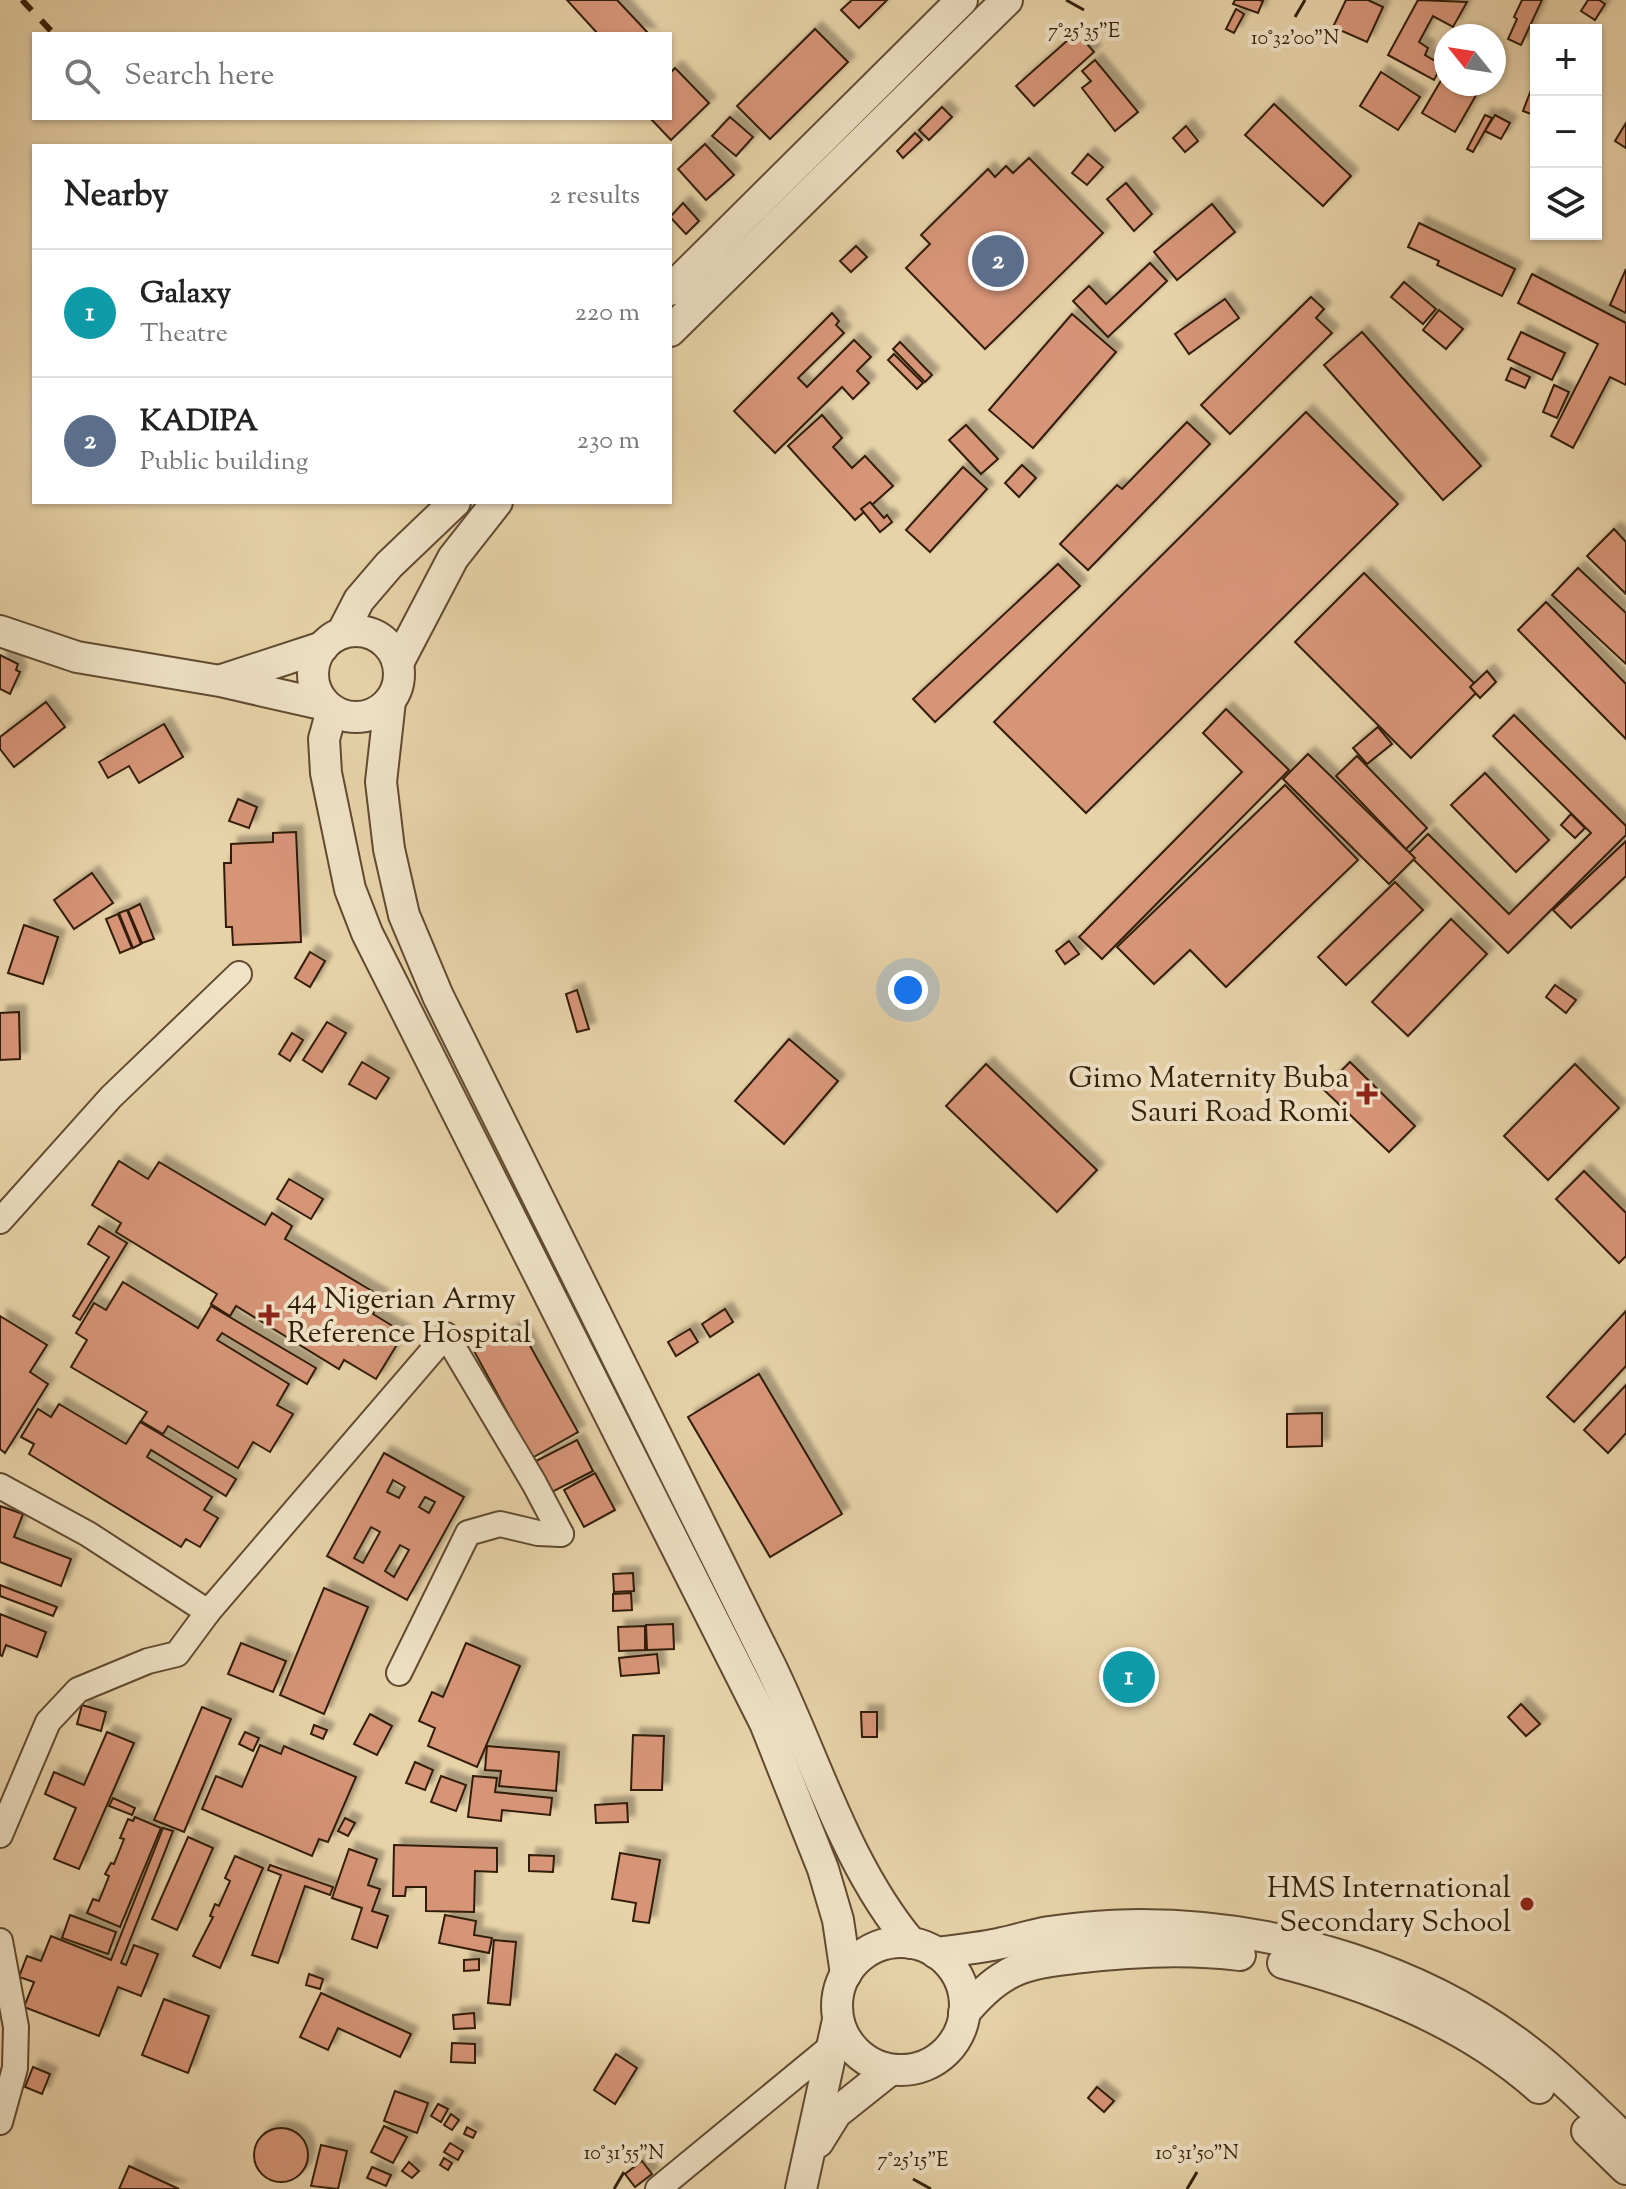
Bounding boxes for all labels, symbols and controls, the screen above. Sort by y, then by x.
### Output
text: 7°25'35"E [1048,18,1120,47]
north arrow [1434,24,1506,96]
map controls [1530,24,1602,240]
button: + [1530,24,1602,96]
text: 10°32'00"N [1251,25,1339,54]
search box [32,32,672,120]
icon: search [60,54,104,98]
text: Search here [124,55,274,98]
button: − [1530,96,1602,168]
button: layers [1530,168,1602,240]
text: Nearby [64,172,169,221]
text: 2 results [549,178,640,215]
pin: 2 [972,231,1024,291]
text: Galaxy [140,273,231,316]
text: 1 [86,295,94,332]
text: 220 m [575,295,640,332]
text: Theatre [140,316,228,353]
text: KADIPA [140,401,258,444]
text: 2 [84,423,96,460]
text: 230 m [577,423,640,460]
text: Public building [140,444,308,481]
your location [888,970,928,1010]
place label: Gimo Maternity Buba Sauri Road Romi [1068,1058,1349,1135]
marker: Gimo Maternity Buba Sauri Road Romi [1356,1083,1378,1105]
place label: 44 Nigerian Army Reference Hospital [287,1279,531,1356]
marker: 44 Nigerian Army Reference Hospital [258,1304,280,1326]
pin: 1 [1103,1647,1155,1707]
place label: HMS International Secondary School [1267,1868,1511,1945]
marker: HMS International Secondary School [1518,1895,1536,1913]
text: 10°31'55"N [584,2140,664,2169]
text: 10°31'50"N [1155,2140,1239,2169]
text: 7°25'15"E [878,2147,948,2176]

